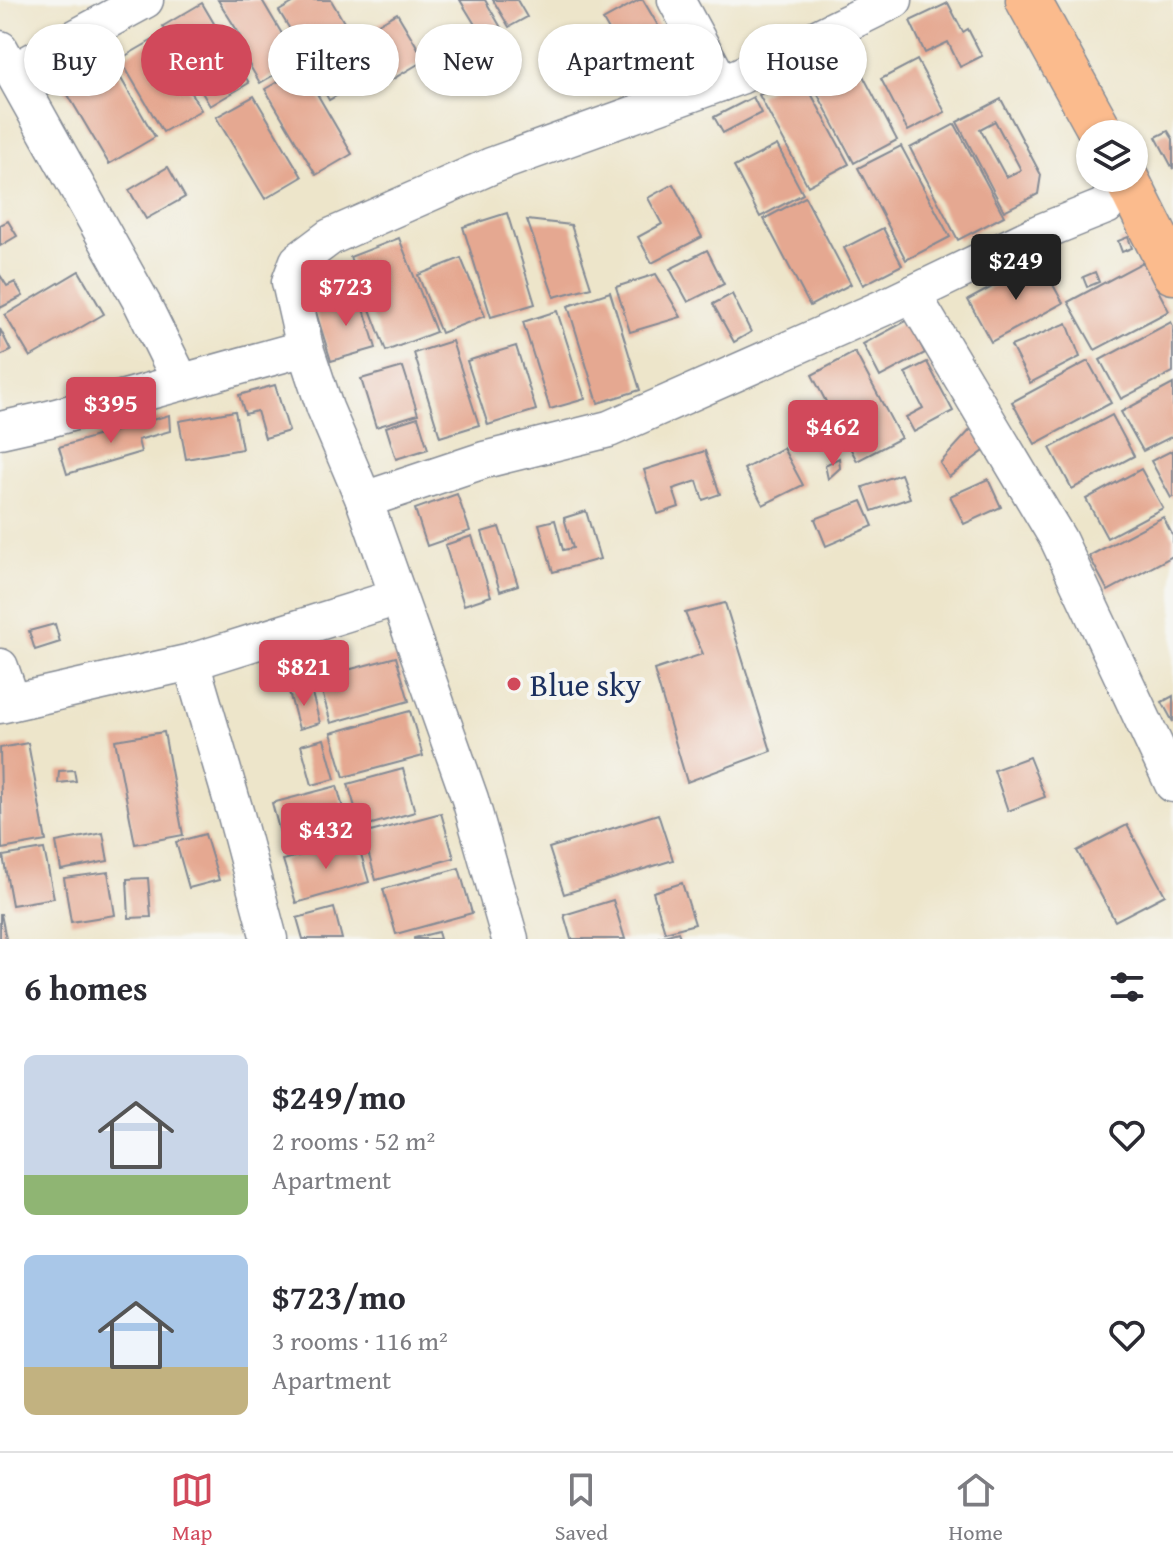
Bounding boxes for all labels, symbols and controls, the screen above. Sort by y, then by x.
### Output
chip: Buy [24,24,125,96]
chip: Rent [141,24,252,96]
chip: Filters [268,24,399,96]
chip: New [415,24,522,96]
chip: Apartment [538,24,723,96]
chip: House [739,24,867,96]
map controls [1076,120,1148,192]
button: layers [1076,120,1148,192]
pin: $249 [969,234,1063,302]
text: $249 [989,240,1043,279]
pin: $723 [299,260,393,328]
text: $723 [319,266,373,305]
pin: $395 [64,377,158,445]
text: $395 [84,383,138,422]
pin: $462 [786,400,880,468]
text: $462 [806,406,860,445]
pin: $821 [257,640,351,708]
text: $821 [277,646,331,685]
place label: Blue sky [530,661,641,708]
marker: Blue sky [505,675,523,693]
pin: $432 [279,803,373,871]
text: $432 [299,809,353,848]
text: 6 homes [24,963,148,1012]
icon: filters [1105,965,1149,1009]
text: $249/mo [272,1072,406,1121]
icon: home [88,1087,184,1183]
icon: heart [1105,1113,1149,1157]
text: 2 rooms · 52 m² [272,1121,435,1160]
text: Apartment [272,1160,391,1199]
text: $723/mo [272,1272,406,1321]
icon: home [88,1287,184,1383]
icon: heart [1105,1313,1149,1357]
text: 3 rooms · 116 m² [272,1321,448,1360]
text: Apartment [272,1360,391,1399]
tab: Map [170,1468,214,1548]
tab: Saved [555,1468,608,1548]
tab: Home [949,1468,1003,1548]

